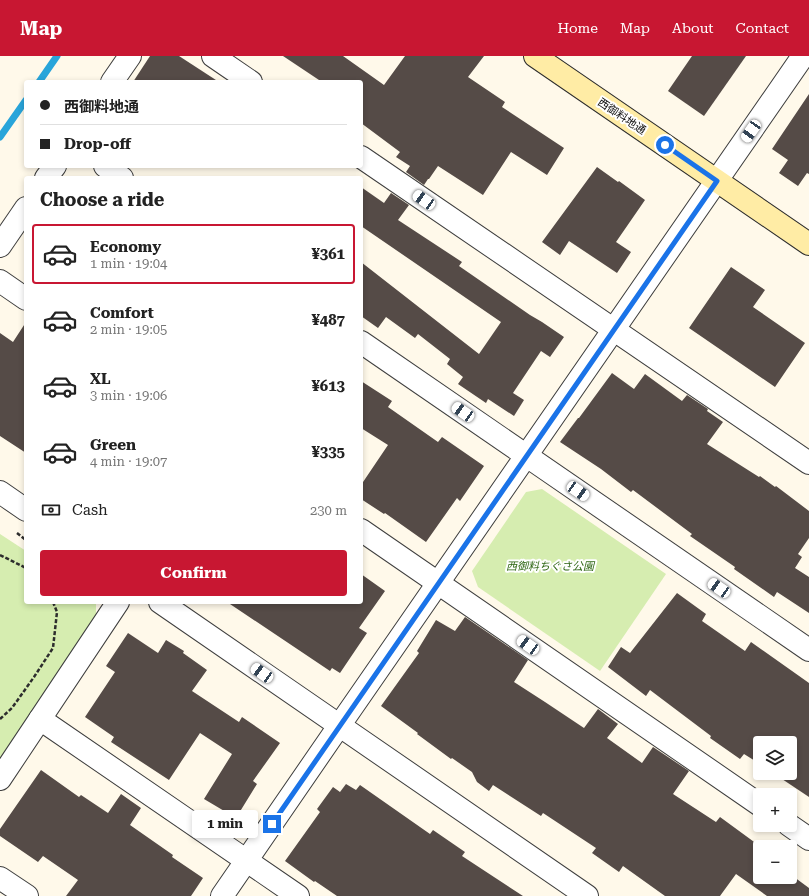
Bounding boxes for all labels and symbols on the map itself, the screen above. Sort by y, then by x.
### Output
street label: 西御料地通 [595,96,648,137]
car [739,118,763,144]
route start [656,136,674,154]
car [411,188,437,212]
car [450,400,476,424]
car [565,479,591,503]
park label: 西御料ちぐさ公園 [506,560,596,573]
car [706,576,732,600]
car [515,633,541,657]
car [249,661,275,685]
callout: 1 min [192,810,258,838]
route end [263,815,281,833]

